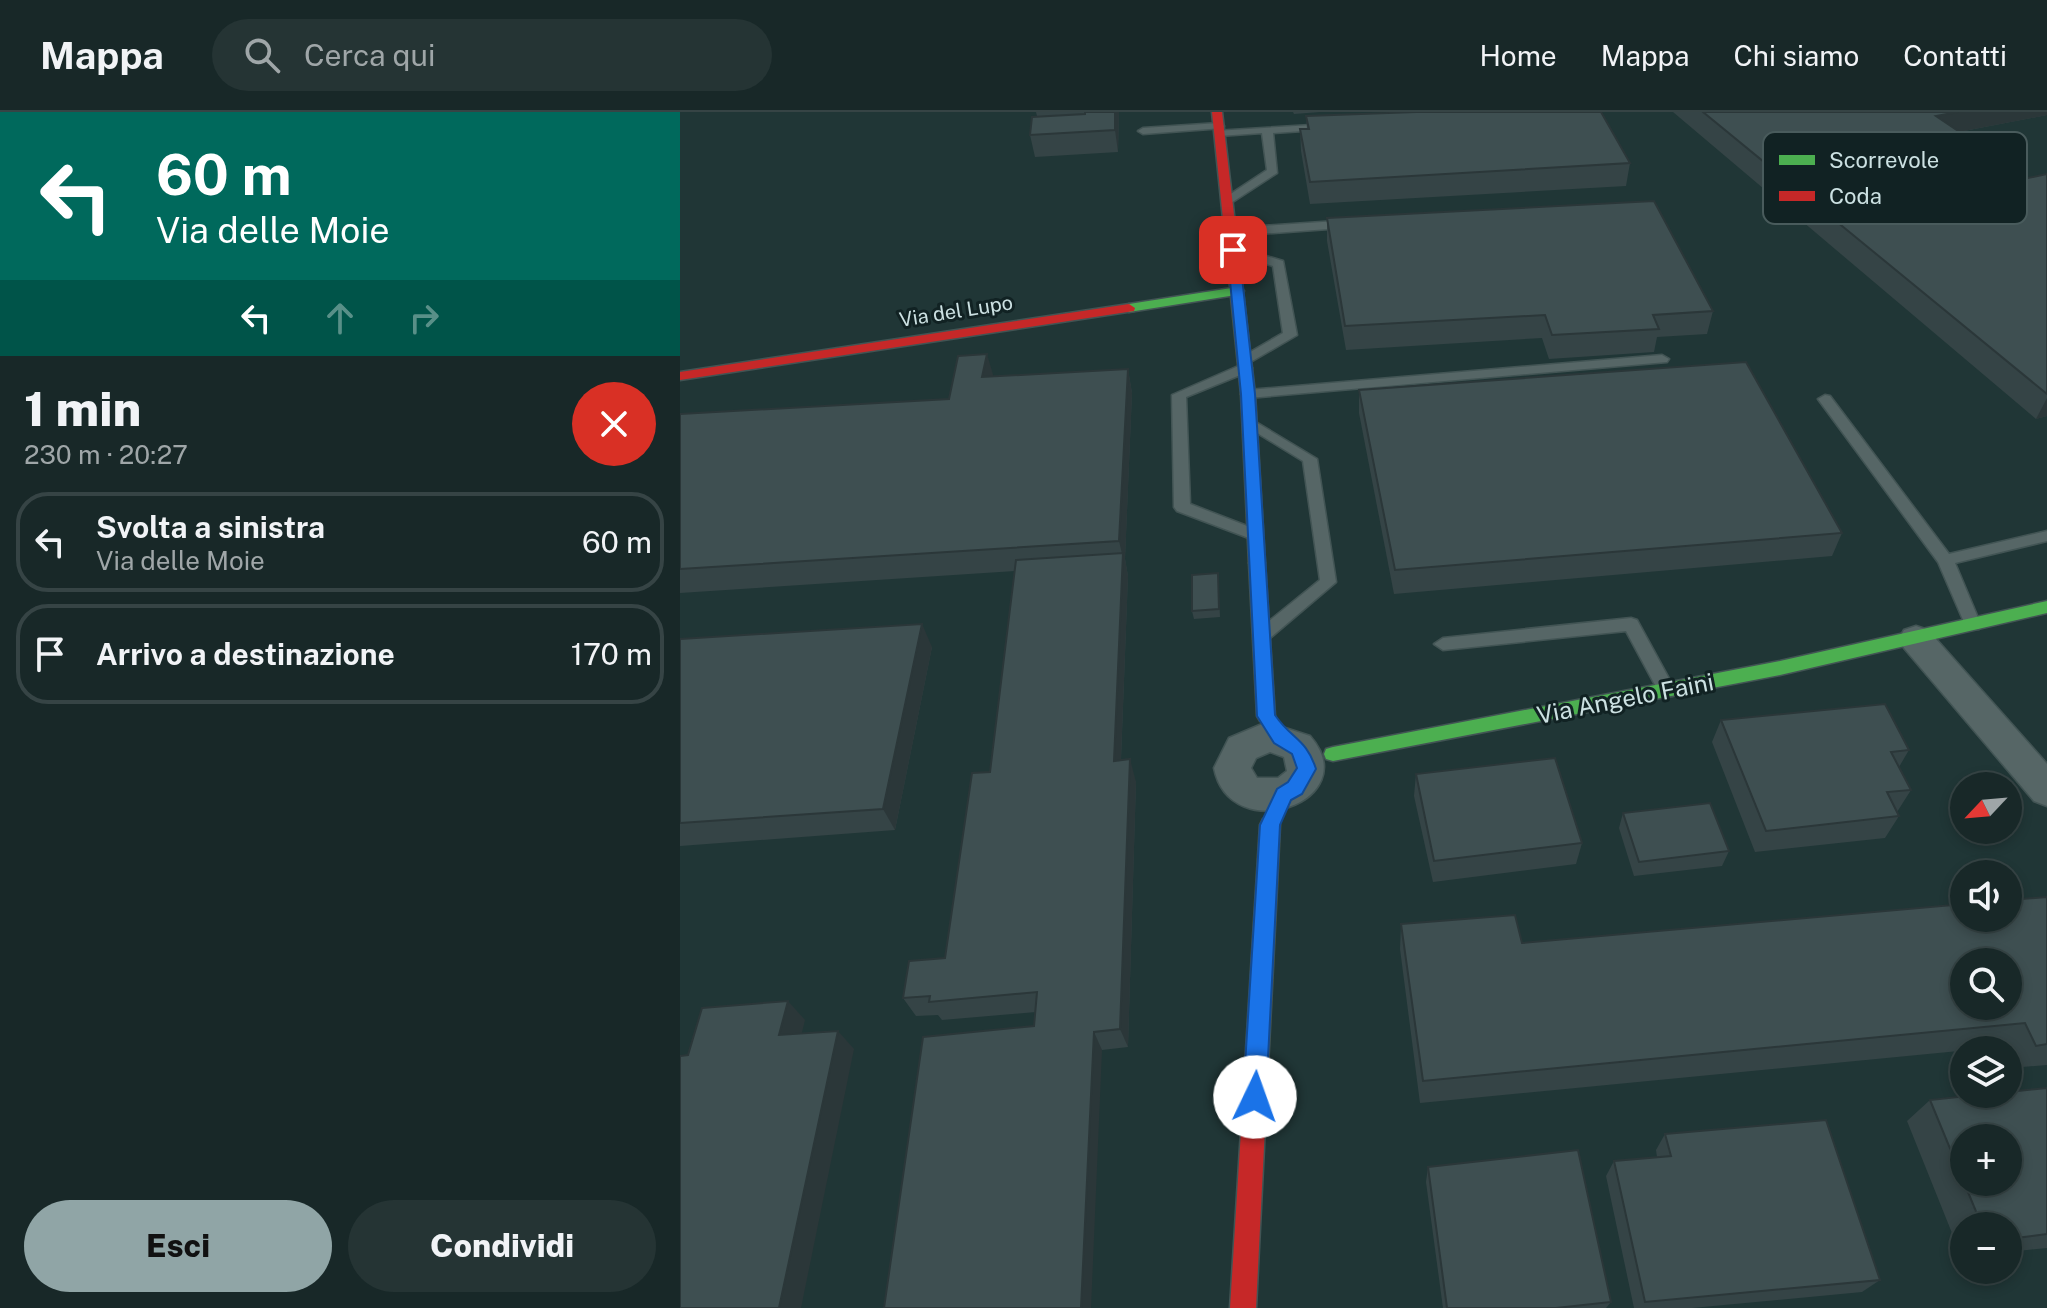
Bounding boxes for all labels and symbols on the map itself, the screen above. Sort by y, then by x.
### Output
legend [1763,132,2027,224]
text: Scorrevole [1829,147,1939,173]
text: Coda [1829,183,1882,209]
pin [1199,216,1267,284]
street label: Via del Lupo [897,290,1015,332]
street label: Via Angelo Faini [1534,667,1716,729]
north arrow [1950,772,2022,844]
position arrow [1213,1055,1297,1139]

